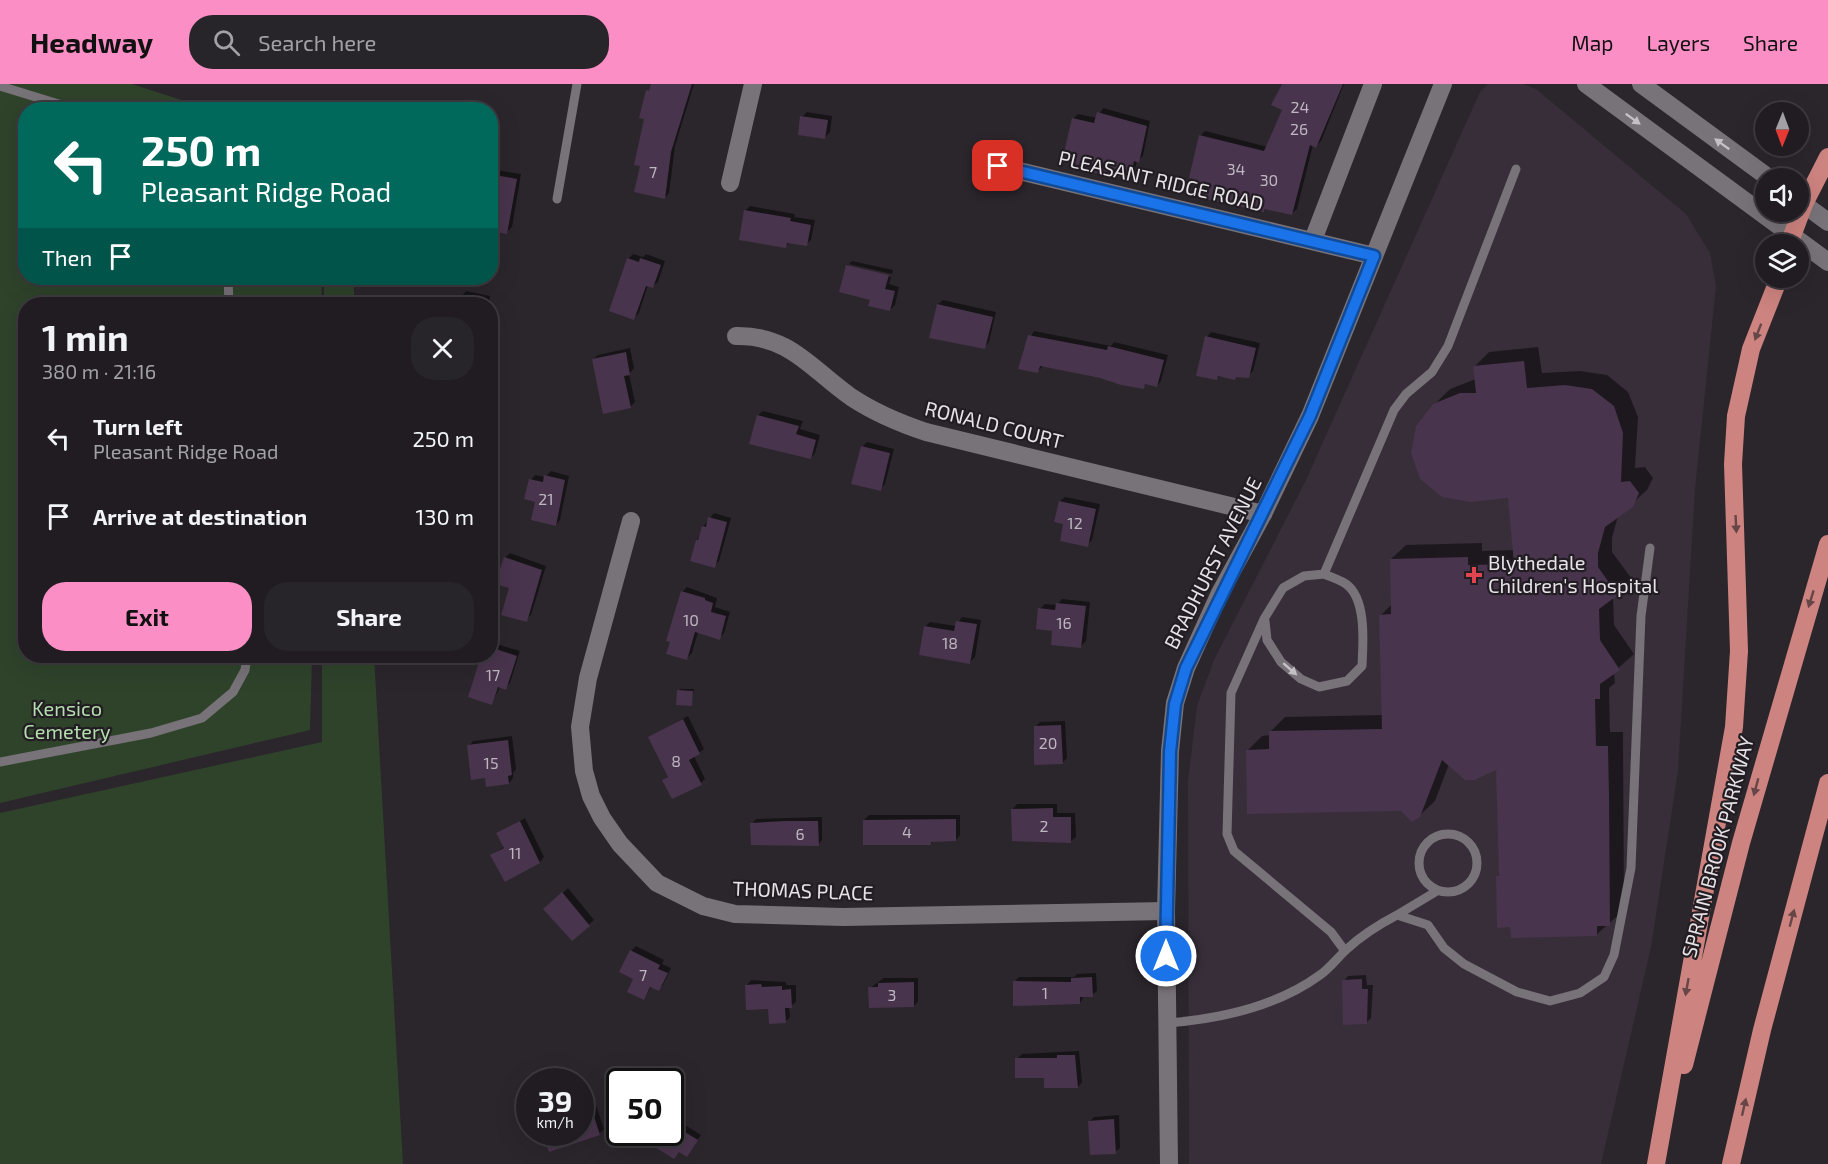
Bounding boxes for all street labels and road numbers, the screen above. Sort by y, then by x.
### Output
street label: PLEASANT RIDGE ROAD [1056,145,1266,215]
street label: RONALD COURT [922,395,1066,453]
street label: BRADHURST AVENUE [1158,473,1266,652]
street label: SPRAIN BROOK PARKWAY [1676,733,1758,960]
street label: THOMAS PLACE [732,876,874,904]

